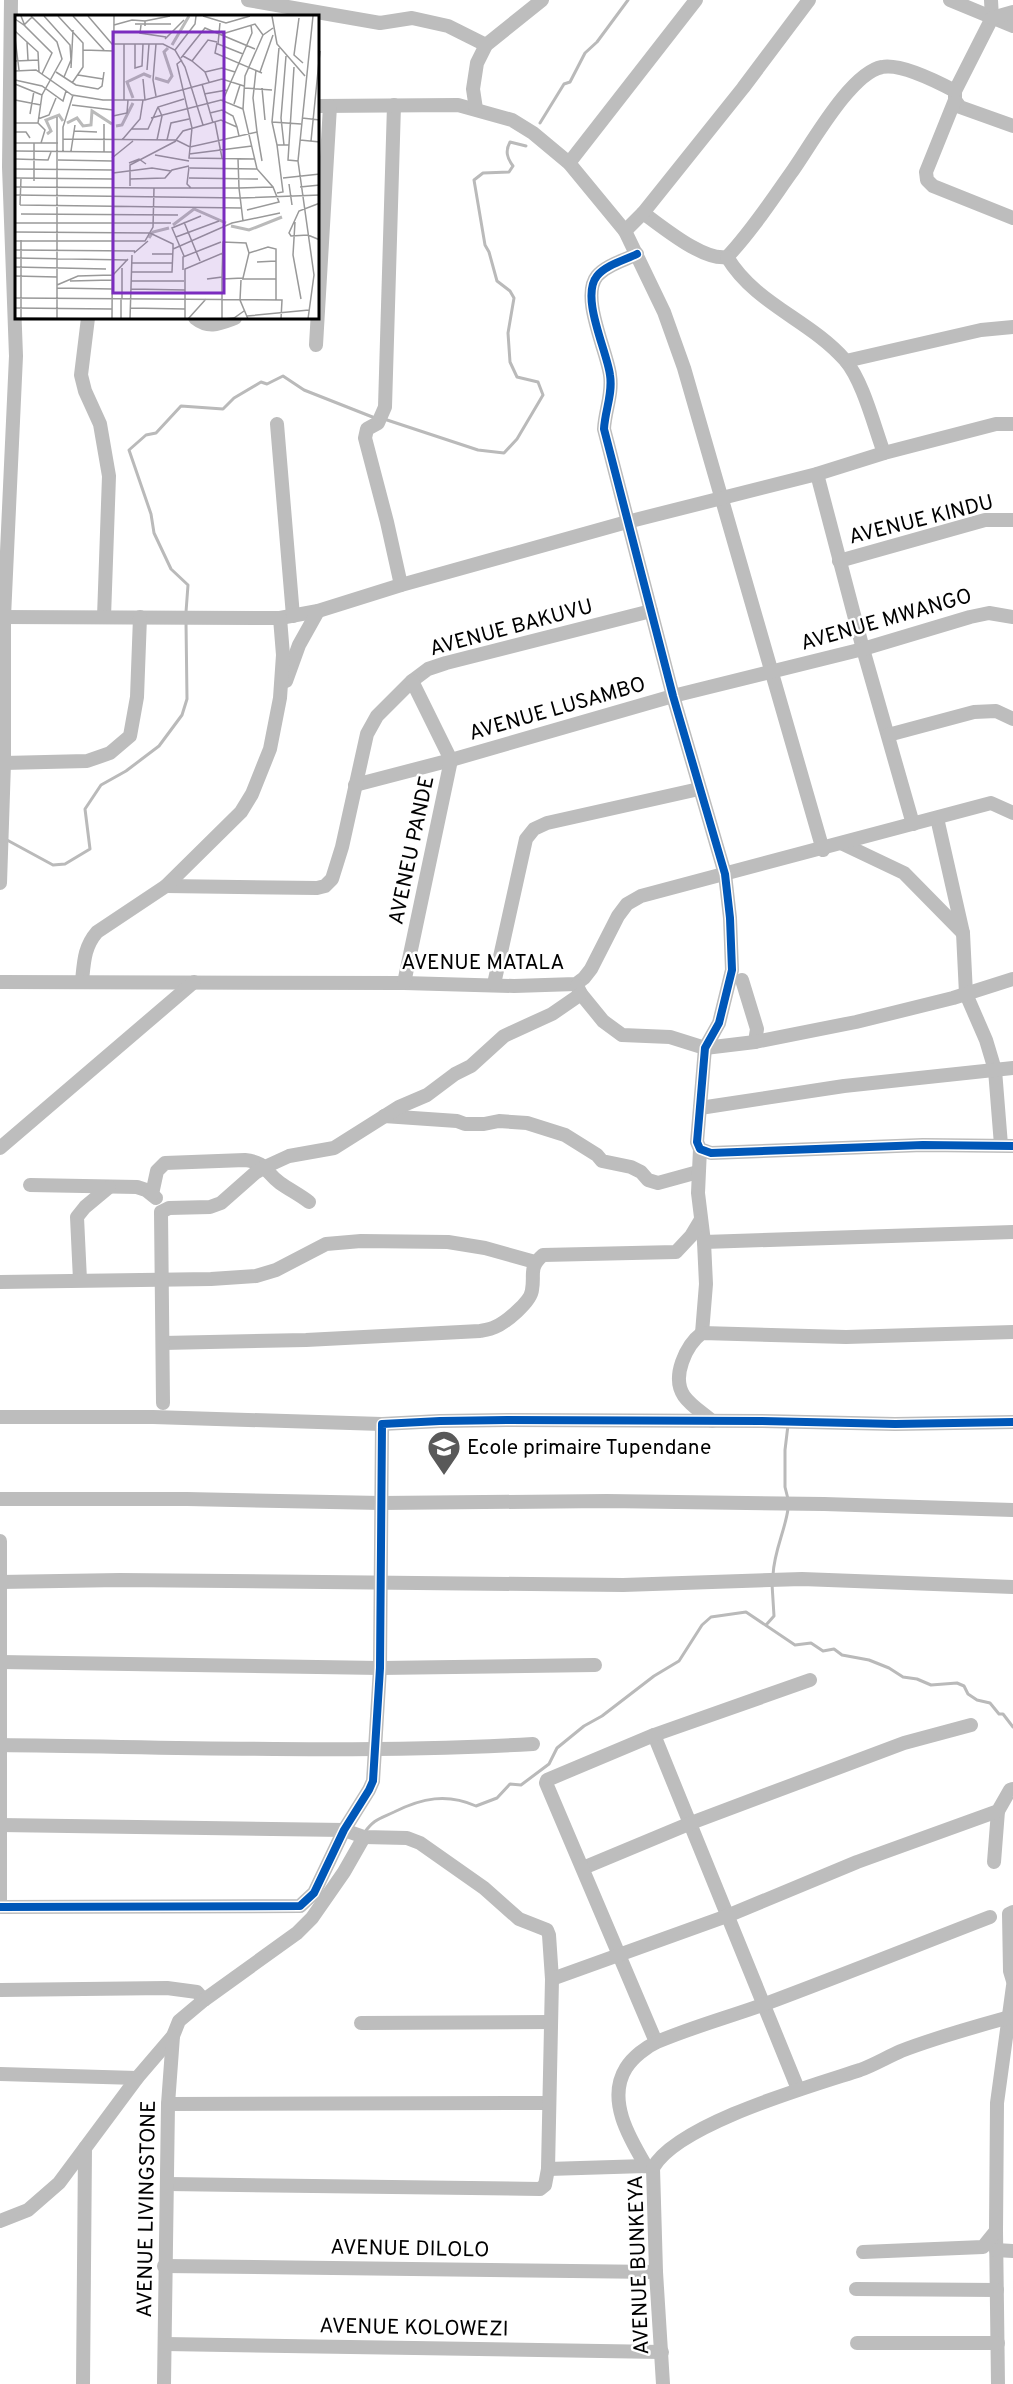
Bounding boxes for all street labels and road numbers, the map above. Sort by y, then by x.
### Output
street label: AVENUE KINDU [846,489,997,551]
street label: AVENUE MWANGO [798,583,975,658]
street label: AVENUE BAKUVU [427,594,596,663]
street label: AVENUE LUSAMBO [466,671,649,748]
street label: AVENEU PANDE [384,773,441,927]
street label: AVENUE MATALA [401,950,565,977]
street label: AVENUE LIVINGSTONE [132,2100,163,2318]
street label: AVENUE BUNKEYA [623,2175,656,2355]
street label: AVENUE DILOLO [330,2235,490,2264]
street label: AVENUE KOLOWEZI [319,2313,509,2344]

